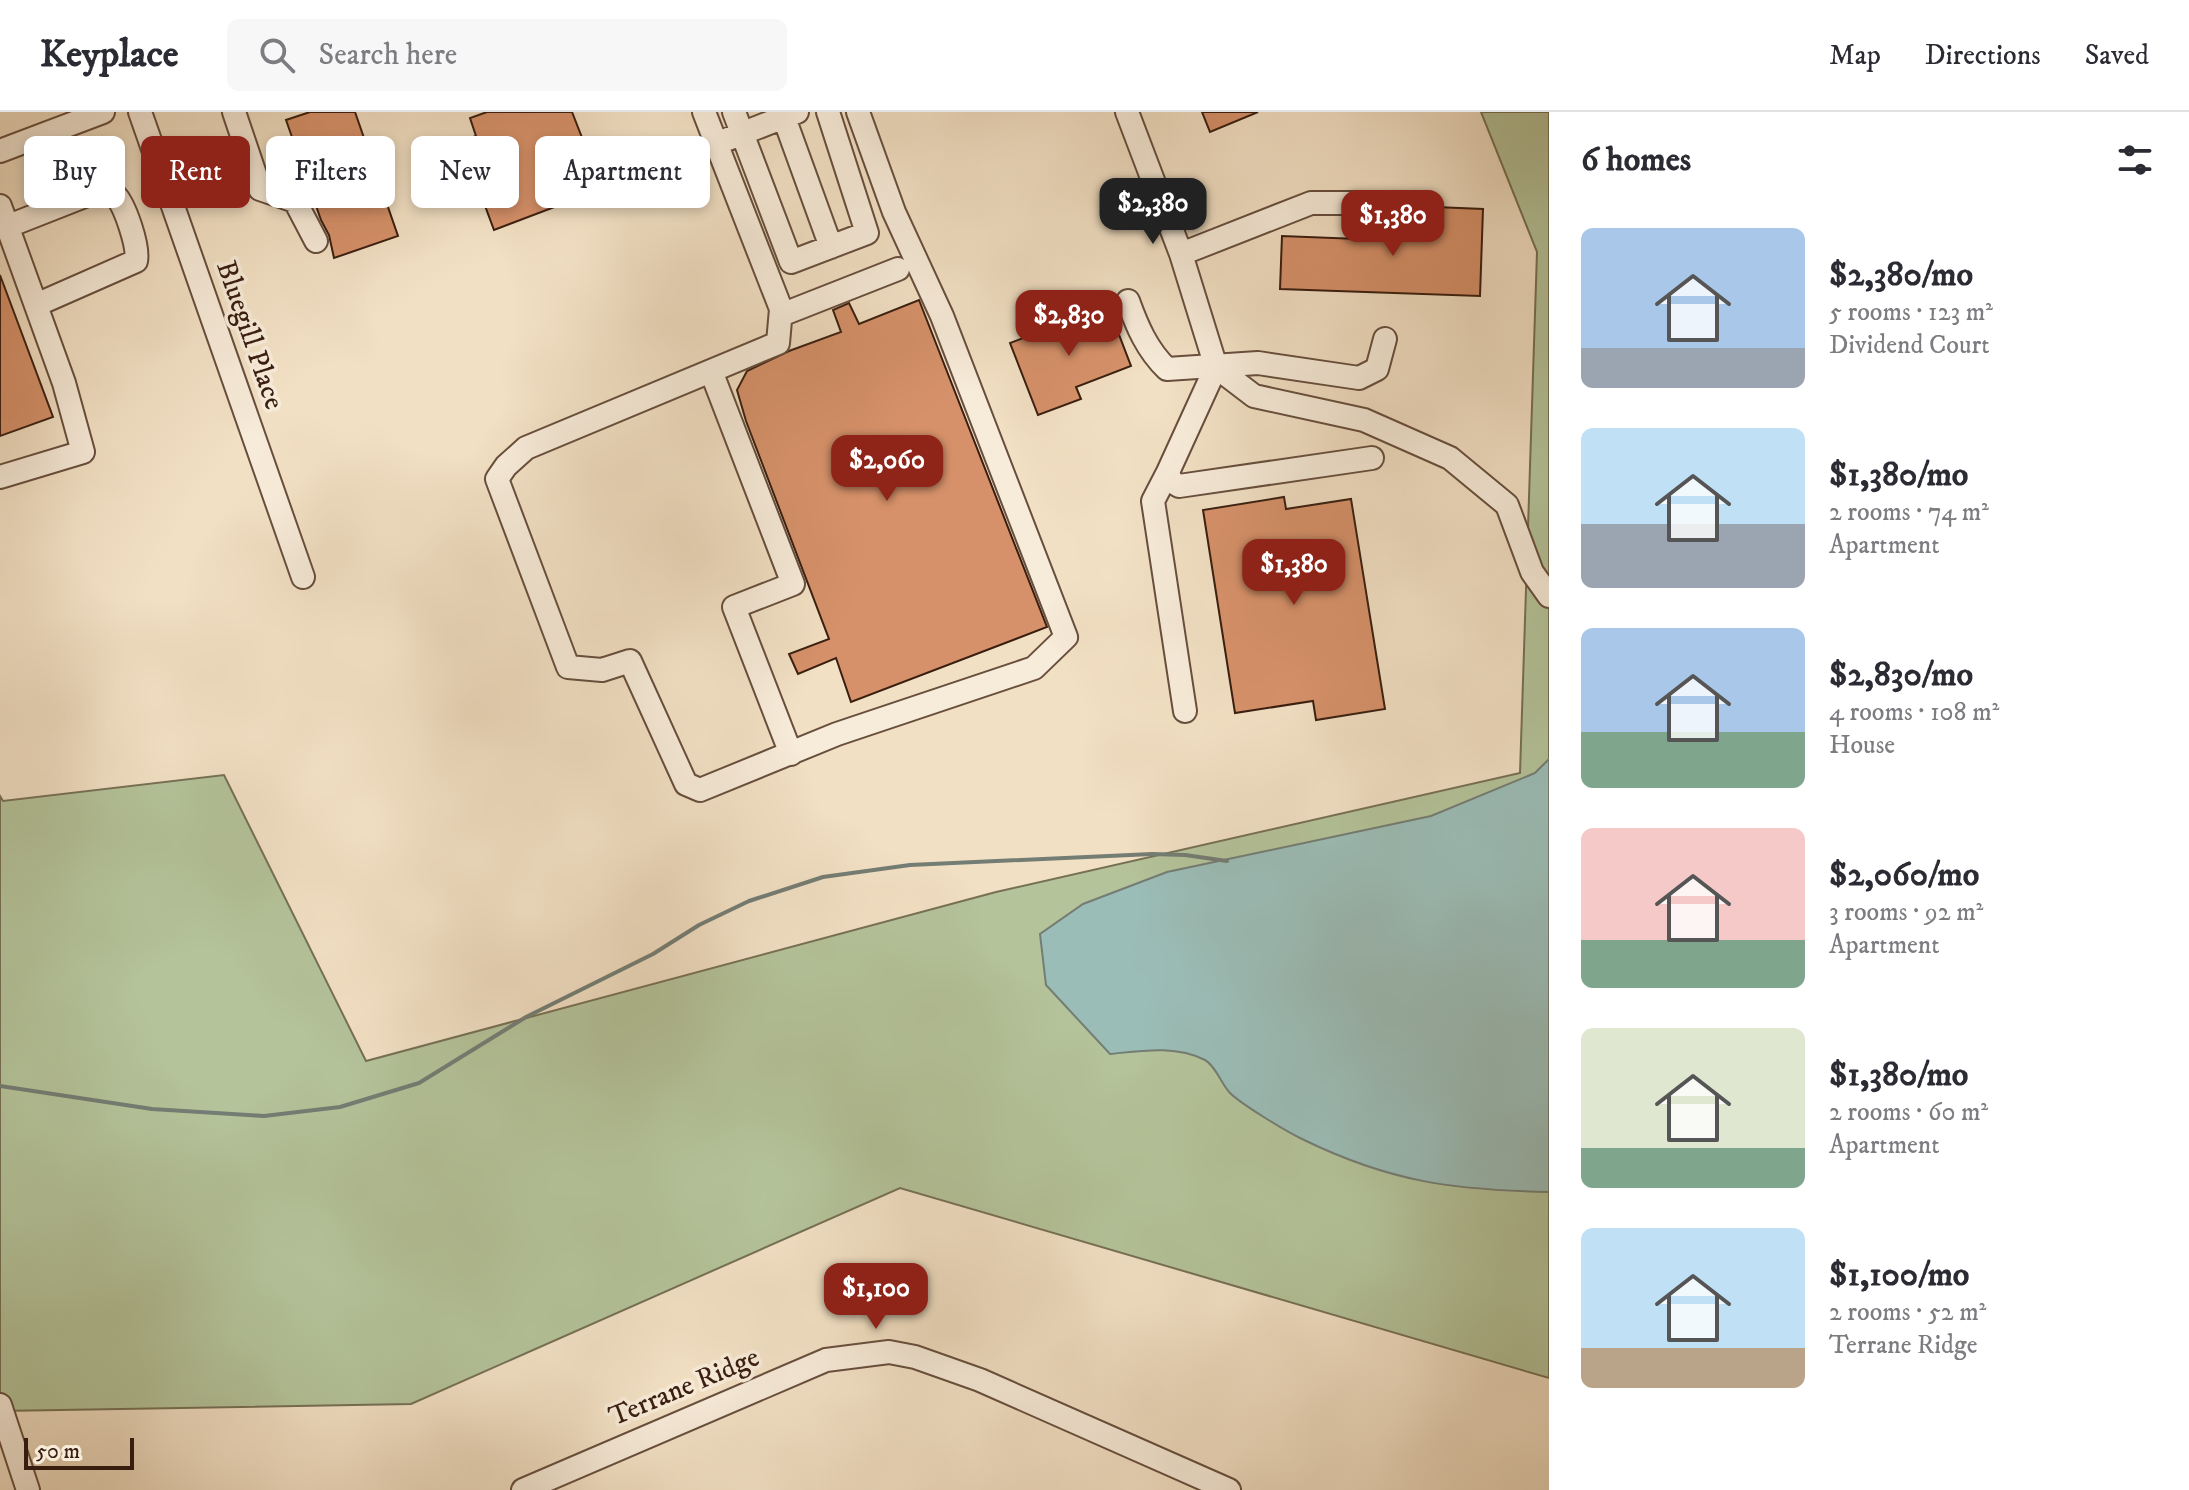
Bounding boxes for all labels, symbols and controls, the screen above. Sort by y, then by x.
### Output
search box [227,19,787,91]
text: Keyplace [40,31,179,79]
icon: search [255,33,299,77]
text: Search here [319,37,457,74]
text: Map [1829,38,1881,73]
text: Directions [1925,38,2041,73]
text: Saved [2085,38,2149,73]
chip: Buy [24,136,125,208]
chip: Rent [141,136,250,208]
chip: Filters [266,136,395,208]
chip: New [411,136,519,208]
chip: Apartment [535,136,710,208]
icon: filters [2113,138,2157,182]
text: 6 homes [1581,139,1691,181]
pin: $2,380 [1088,178,1218,246]
text: $2,380 [1118,187,1188,220]
pin: $1,380 [1328,190,1458,258]
text: $1,380 [1359,199,1427,232]
text: $2,380/mo [1829,254,1973,296]
street label: Bluegill Place [208,256,292,414]
icon: home [1645,260,1741,356]
pin: $2,830 [1004,290,1134,358]
text: 5 rooms · 123 m² [1829,296,1993,329]
text: $2,830 [1034,299,1104,332]
text: Dividend Court [1829,329,1990,362]
pin: $2,060 [822,435,952,503]
text: $2,060 [849,444,925,477]
text: $1,380/mo [1829,454,1968,496]
icon: home [1645,460,1741,556]
text: 2 rooms · 74 m² [1829,496,1989,529]
text: Apartment [1829,529,1940,562]
pin: $1,380 [1229,539,1359,607]
text: $1,380 [1260,548,1328,581]
text: $2,830/mo [1829,654,1973,696]
icon: home [1645,660,1741,756]
text: 4 rooms · 108 m² [1829,696,1999,729]
text: House [1829,729,1895,762]
text: $2,060/mo [1829,854,1979,896]
icon: home [1645,860,1741,956]
text: 3 rooms · 92 m² [1829,896,1983,929]
text: Apartment [1829,929,1940,962]
text: $1,380/mo [1829,1054,1968,1096]
icon: home [1645,1060,1741,1156]
text: 2 rooms · 60 m² [1829,1096,1988,1129]
text: Apartment [1829,1129,1940,1162]
text: $1,100/mo [1829,1254,1969,1296]
icon: home [1645,1260,1741,1356]
pin: $1,100 [811,1263,941,1331]
text: $1,100 [842,1272,910,1305]
text: 2 rooms · 52 m² [1829,1296,1986,1329]
text: Terrane Ridge [1829,1329,1977,1362]
street label: Terrane Ridge [604,1340,764,1434]
scale bar [24,1434,134,1470]
text: 50 m [36,1438,80,1465]

